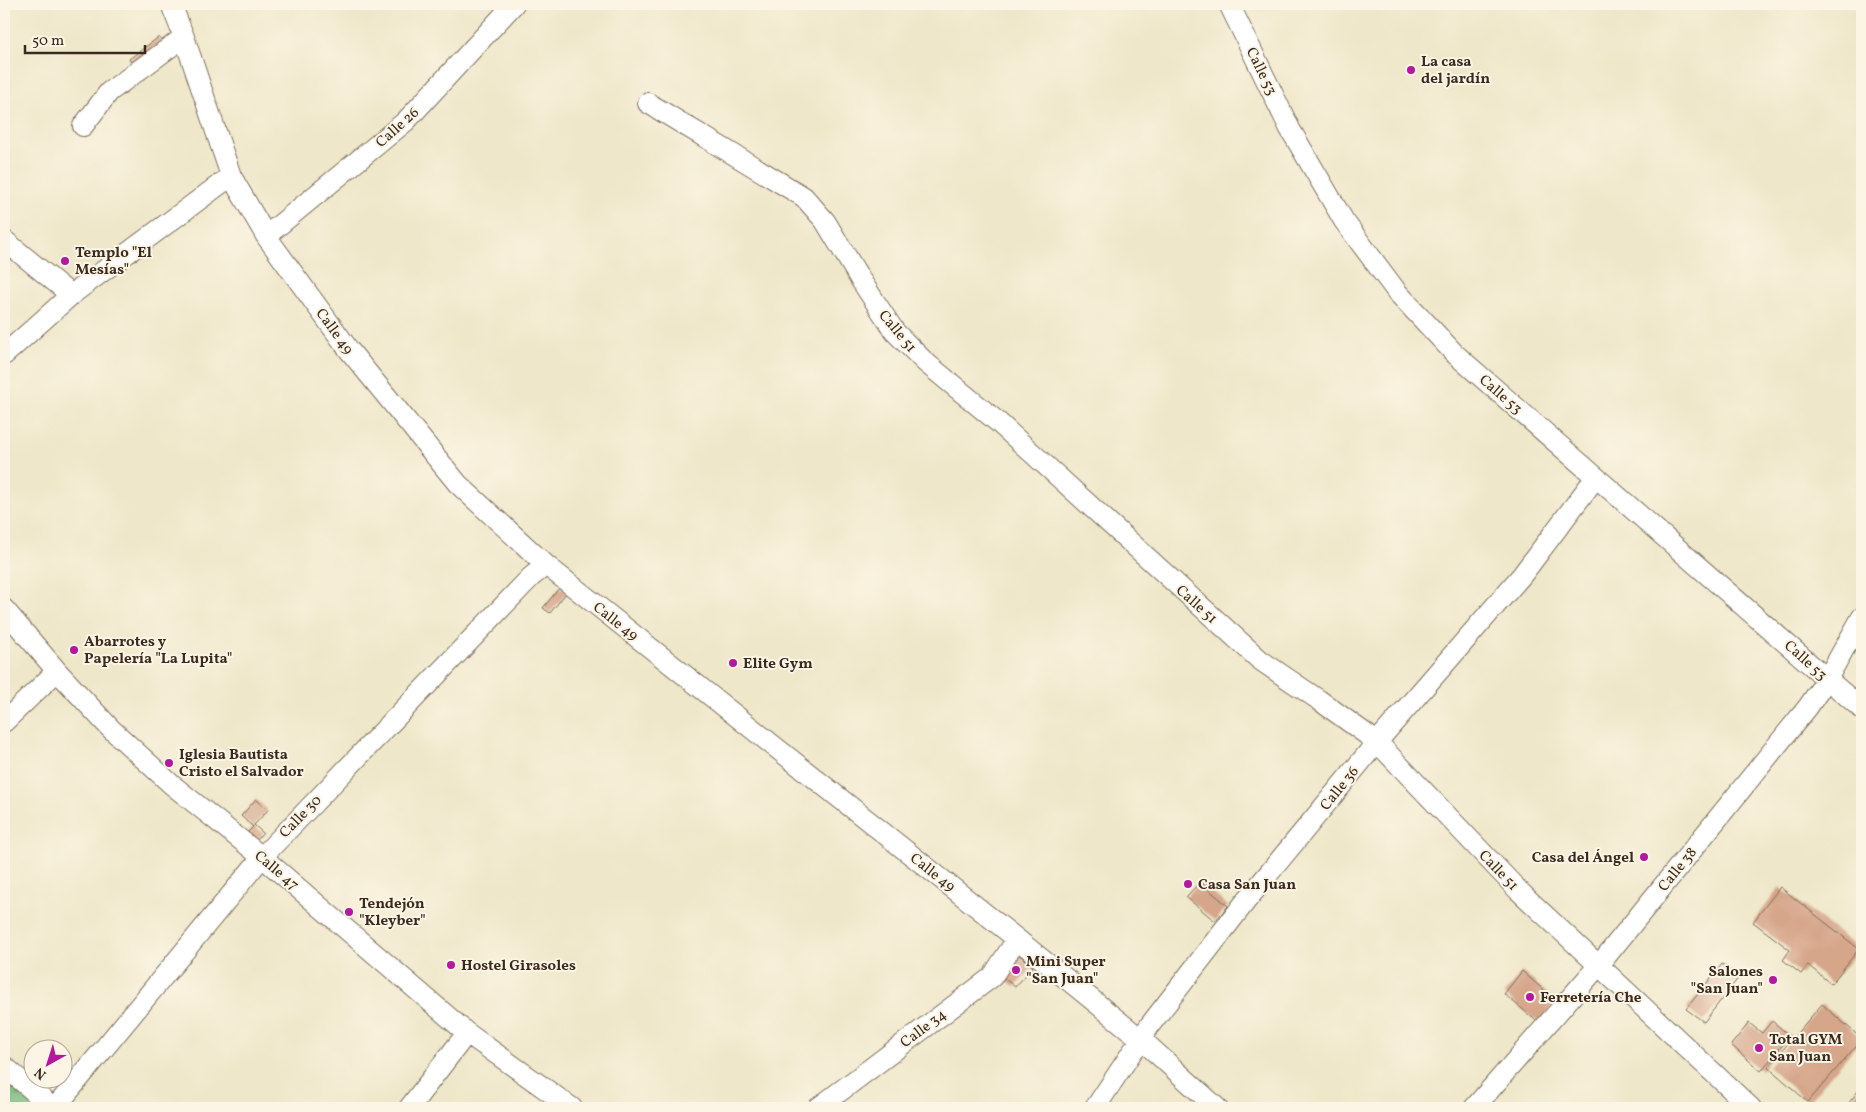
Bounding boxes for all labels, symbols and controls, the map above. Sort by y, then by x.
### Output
scale bar [25,22,145,54]
text: 50 m [32,31,64,52]
street label: Calle 53 [1240,44,1281,99]
place label: La casa del jardín [1421,52,1490,90]
marker: La casa del jardín [1405,64,1417,76]
street label: Calle 26 [372,103,424,153]
place label: Templo "El Mesías" [75,243,152,281]
marker: Templo "El Mesías" [59,255,71,267]
street label: Calle 49 [310,304,358,360]
street label: Calle 51 [873,306,921,358]
street label: Calle 53 [1474,370,1526,420]
street label: Calle 51 [1171,581,1221,629]
street label: Calle 49 [588,598,642,647]
place label: Abarrotes y Papelería "La Lupita" [84,632,232,670]
street label: Calle 53 [1779,636,1831,686]
marker: Abarrotes y Papelería "La Lupita" [68,644,80,656]
place label: Elite Gym [743,654,813,675]
marker: Elite Gym [727,657,739,669]
place label: Iglesia Bautista Cristo el Salvador [179,745,304,783]
marker: Iglesia Bautista Cristo el Salvador [163,757,175,769]
street label: Calle 36 [1316,762,1365,816]
street label: Calle 30 [275,791,327,843]
street label: Calle 38 [1654,843,1703,897]
street label: Calle 47 [249,846,303,896]
street label: Calle 51 [1473,846,1523,896]
place label: Casa del Ángel [1532,848,1634,869]
street label: Calle 49 [905,849,959,898]
marker: Casa del Ángel [1638,851,1650,863]
place label: Casa San Juan [1198,875,1296,896]
marker: Casa San Juan [1182,878,1194,890]
place label: Tendejón "Kleyber" [359,894,426,932]
marker: Tendejón "Kleyber" [343,906,355,918]
place label: Mini Super "San Juan" [1026,952,1106,990]
place label: Hostel Girasoles [461,956,576,977]
marker: Hostel Girasoles [445,959,457,971]
place label: Salones "San Juan" [1691,962,1763,1000]
marker: Mini Super "San Juan" [1010,964,1022,976]
marker: Salones "San Juan" [1767,974,1779,986]
place label: Ferretería Che [1540,988,1642,1009]
marker: Ferretería Che [1524,991,1536,1003]
street label: Calle 34 [896,1005,951,1054]
place label: Total GYM San Juan [1769,1030,1843,1068]
north arrow [22,1040,72,1090]
marker: Total GYM San Juan [1753,1042,1765,1054]
text: N [31,1062,51,1084]

